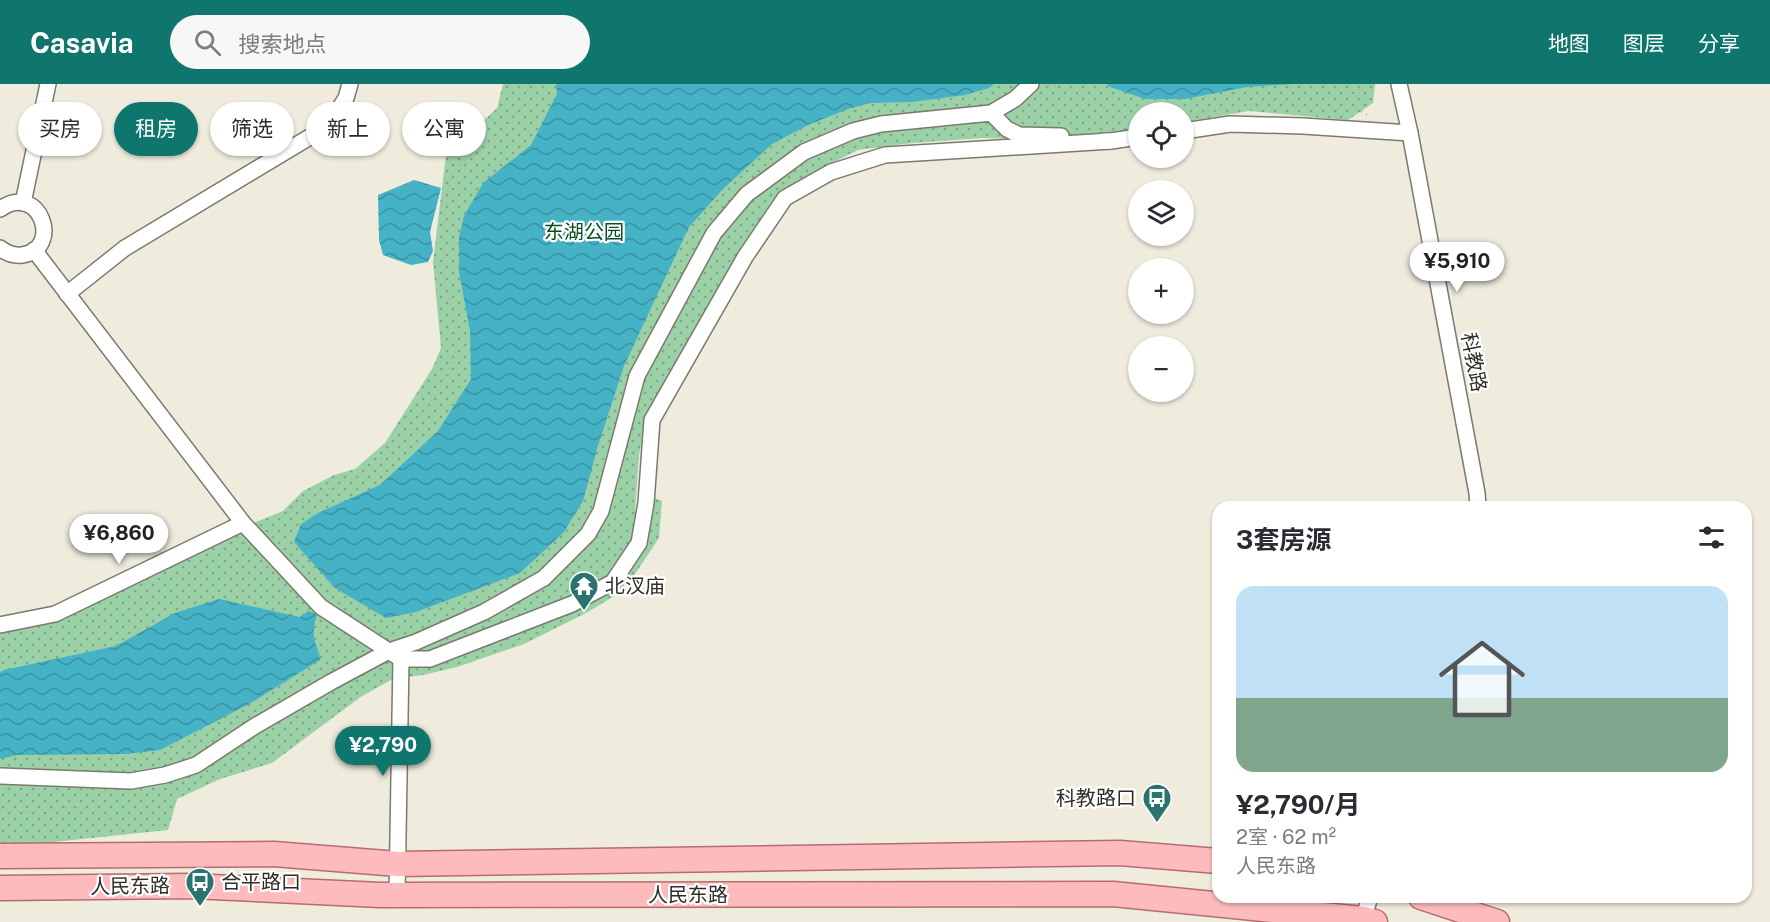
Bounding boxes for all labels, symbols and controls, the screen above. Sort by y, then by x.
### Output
search box [170,15,590,69]
text: Casavia [30,26,134,59]
icon: search [191,26,224,59]
text: 搜索地点 [239,31,327,57]
text: 地图 [1548,31,1590,56]
text: 图层 [1623,31,1665,56]
text: 分享 [1698,31,1740,56]
chip: 买房 [18,102,102,156]
chip: 租房 [114,102,198,156]
chip: 筛选 [210,102,294,156]
chip: 新上 [306,102,390,156]
chip: 公寓 [402,102,486,156]
map controls [1128,102,1194,402]
button: locate [1128,102,1194,168]
button: layers [1128,180,1194,246]
park label: 东湖公园 [544,220,624,244]
pin: ¥5,910 [1408,242,1506,293]
text: ¥5,910 [1424,249,1490,273]
button: + [1128,258,1194,324]
street label: 科教路 [1456,330,1492,394]
button: − [1128,336,1194,402]
pin: ¥6,860 [70,514,168,565]
text: ¥6,860 [83,521,155,545]
icon: filters [1695,521,1728,554]
text: 3套房源 [1236,524,1331,555]
temple icon: 北汊庙 [568,570,600,612]
place label: 北汊庙 [605,574,665,598]
icon: home [1428,625,1536,733]
pin: ¥2,790 [334,726,432,777]
text: ¥2,790 [349,733,417,757]
bus stop icon: 科教路口 [1141,782,1173,824]
place label: 科教路口 [1056,786,1136,810]
text: ¥2,790/月 [1236,789,1360,820]
text: 2室 · 62 m² [1236,825,1336,849]
text: 人民东路 [1236,854,1316,878]
bus stop icon: 合平路口 [184,866,216,908]
place label: 合平路口 [221,870,301,894]
street label: 人民东路 [90,873,170,899]
street label: 人民东路 [648,883,728,907]

